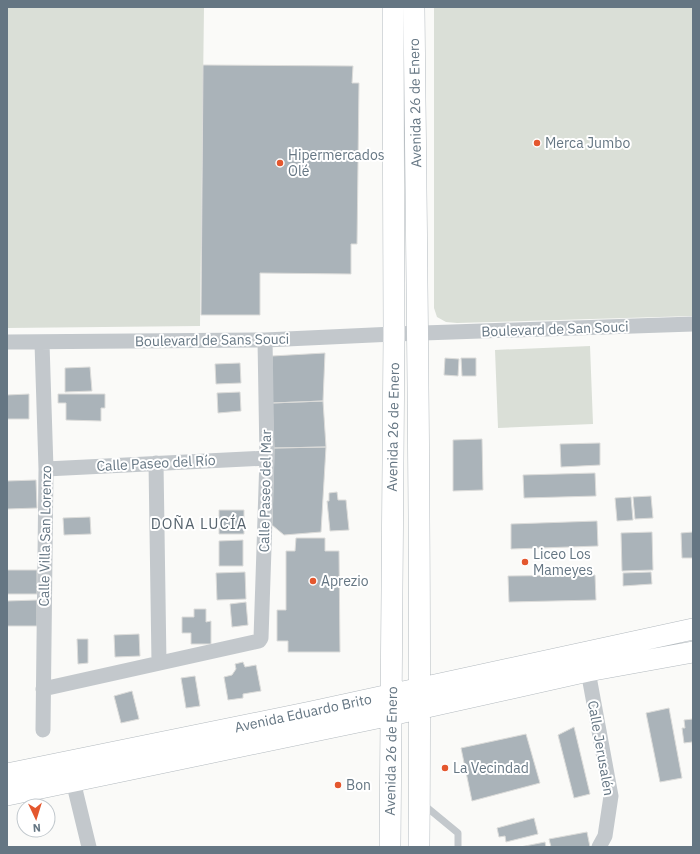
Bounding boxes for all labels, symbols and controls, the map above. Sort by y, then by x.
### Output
street label: Avenida 26 de Enero [405,38,425,168]
place label: Merca Jumbo [545,134,630,152]
marker: Merca Jumbo [532,138,542,148]
place label: Hipermercados Olé [288,146,385,180]
marker: Hipermercados Olé [275,158,285,168]
street label: Boulevard de San Souci [481,317,629,341]
street label: Boulevard de Sans Souci [135,330,289,350]
street label: Avenida 26 de Enero [383,362,403,492]
street label: Calle Paseo del Mar [255,429,275,553]
street label: Calle Paseo del Río [96,451,216,475]
street label: Calle Villa San Lorenzo [35,465,55,607]
district label: DOÑA LUCÍA [151,514,247,533]
place label: Liceo Los Mameyes [533,545,593,579]
marker: Liceo Los Mameyes [520,557,530,567]
place label: Aprezio [321,572,369,590]
marker: Aprezio [308,576,318,586]
street label: Avenida 26 de Enero [381,686,401,816]
street label: Avenida Eduardo Brito [233,690,373,736]
street label: Calle Jerusalén [584,699,618,797]
place label: La Vecindad [453,759,529,777]
marker: La Vecindad [440,763,450,773]
place label: Bon [346,776,371,794]
marker: Bon [333,780,343,790]
north arrow [16,798,56,838]
text: N [32,821,41,835]

